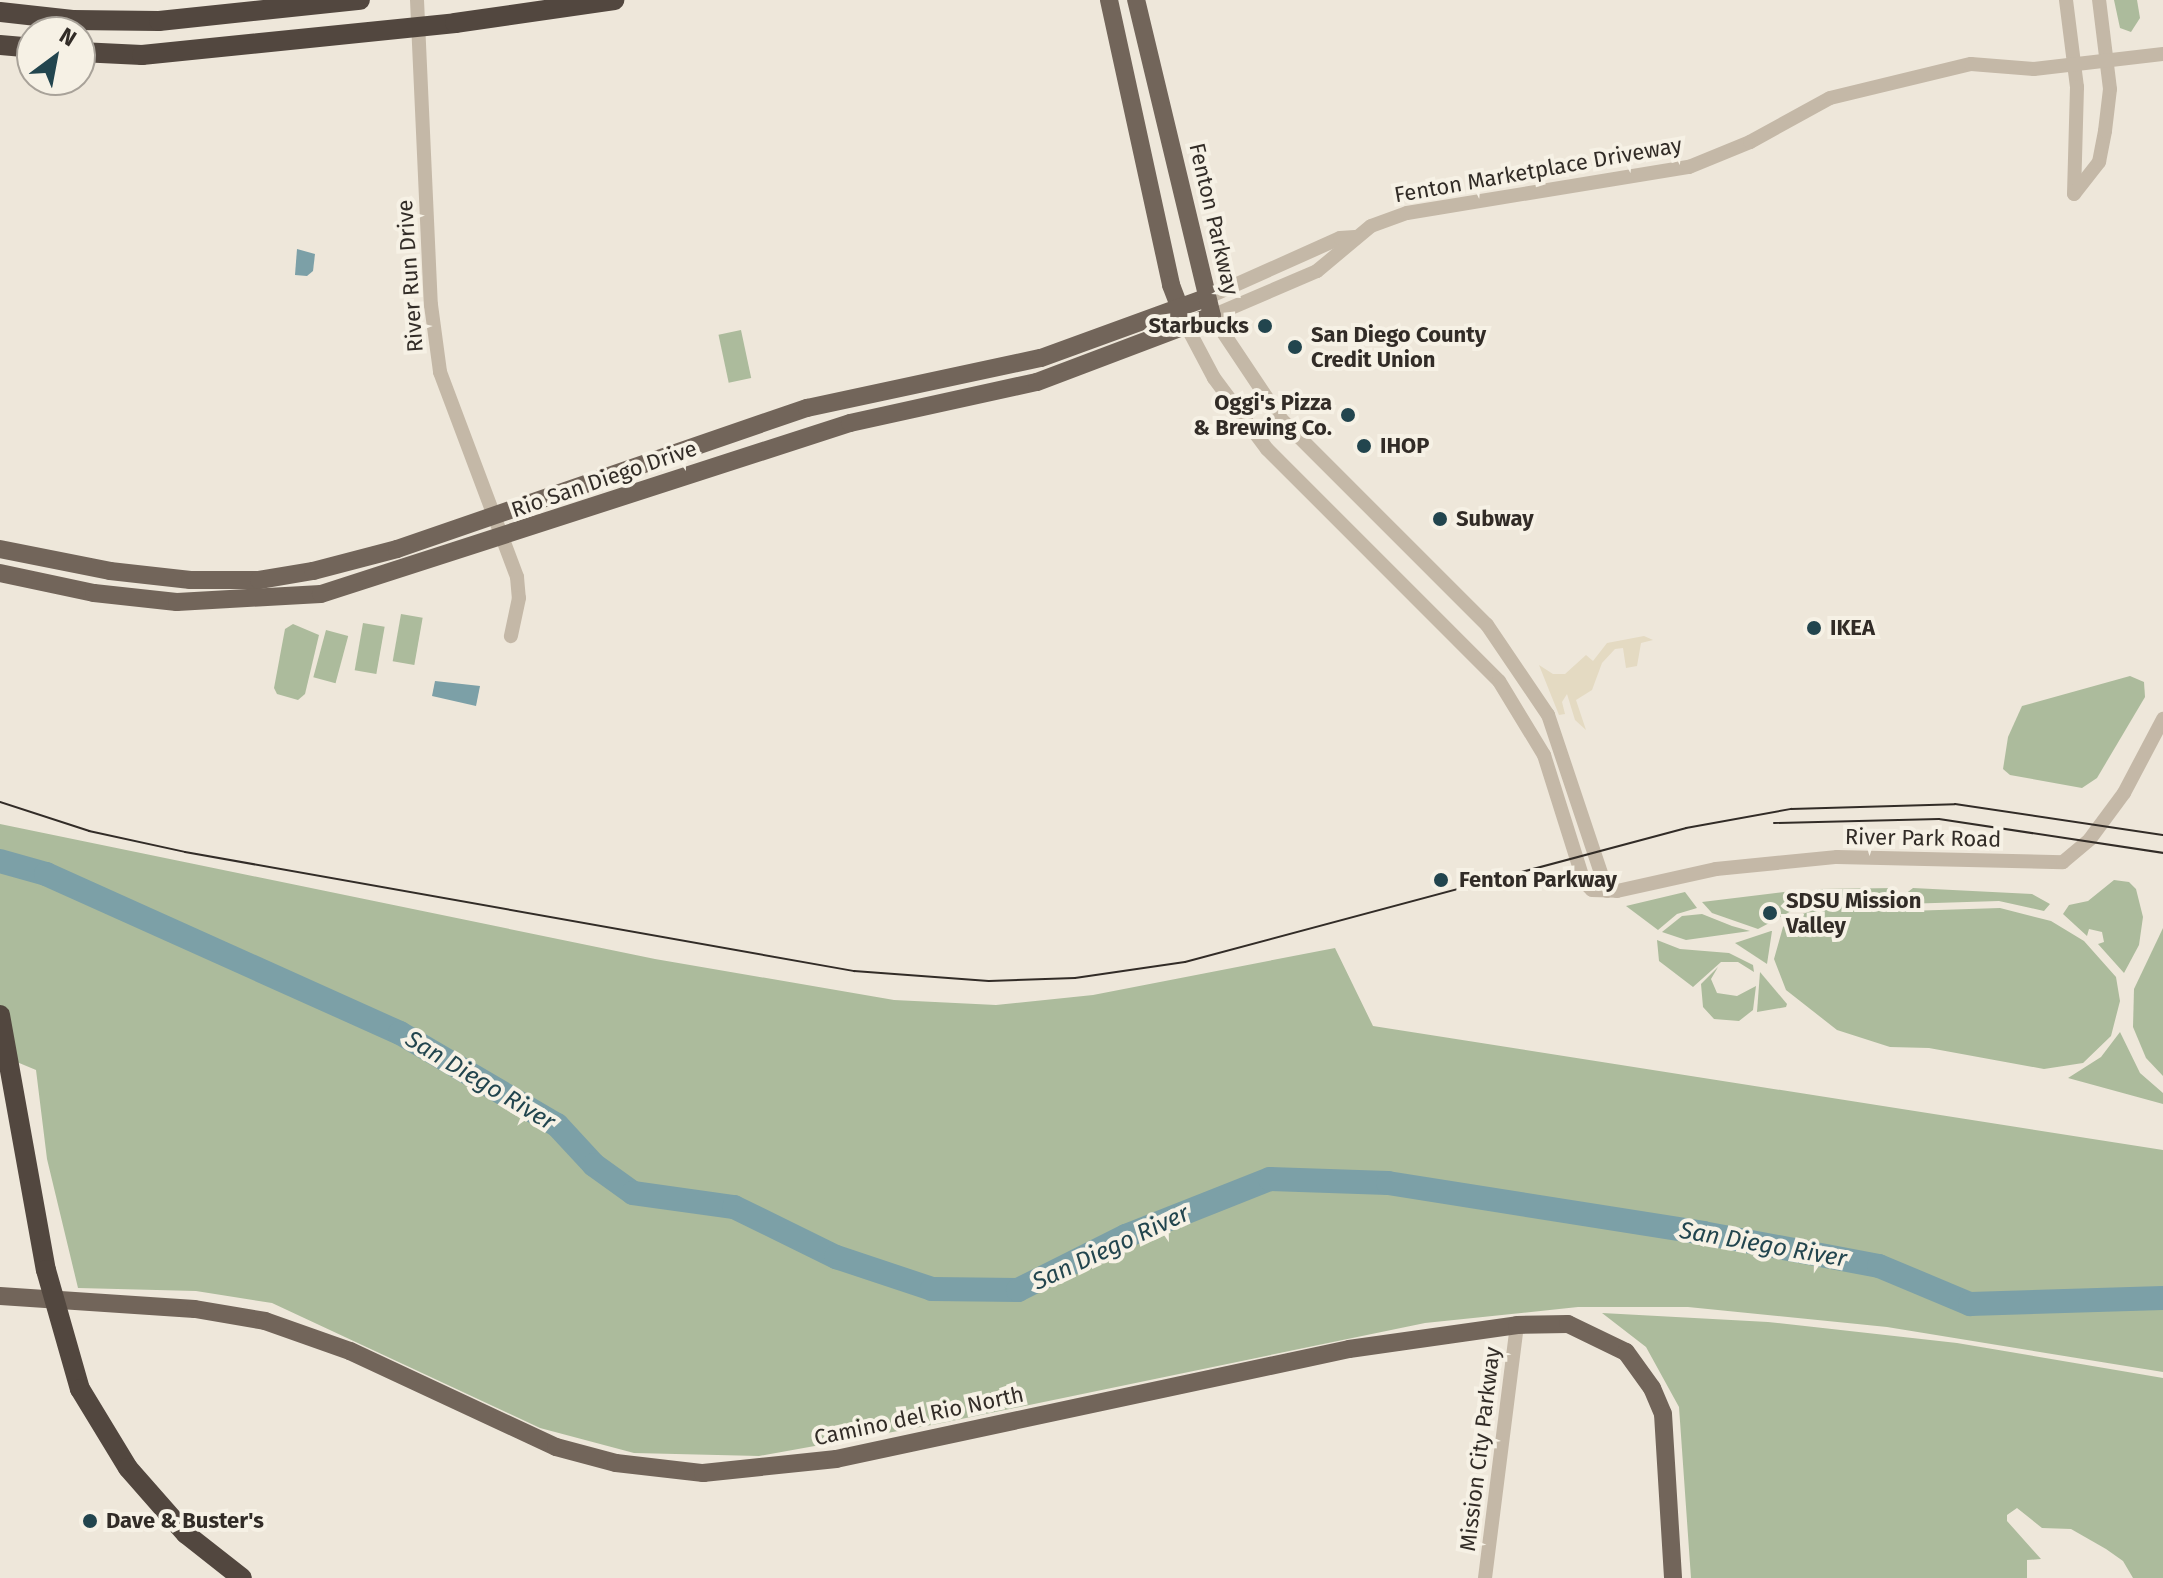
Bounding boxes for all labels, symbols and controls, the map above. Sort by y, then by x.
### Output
north arrow [16,16,96,96]
text: N [55,22,81,52]
street label: Fenton Marketplace Driveway [1392,132,1684,208]
street label: Fenton Parkway [1184,140,1244,298]
street label: River Run Drive [391,199,429,353]
place label: Starbucks [1148,313,1249,339]
marker: Starbucks [1256,317,1274,335]
place label: San Diego County Credit Union [1311,321,1486,372]
marker: San Diego County Credit Union [1286,338,1304,356]
place label: Oggi's Pizza & Brewing Co. [1193,389,1332,440]
marker: Oggi's Pizza & Brewing Co. [1339,406,1357,424]
place label: IHOP [1380,433,1429,459]
street label: Rio San Diego Drive [508,435,700,523]
marker: IHOP [1355,437,1373,455]
place label: Subway [1456,506,1534,532]
marker: Subway [1431,510,1449,528]
place label: IKEA [1830,615,1875,641]
marker: IKEA [1805,619,1823,637]
street label: River Park Road [1845,823,2001,853]
place label: Fenton Parkway [1459,867,1617,893]
marker: Fenton Parkway [1430,869,1452,891]
place label: SDSU Mission Valley [1786,887,1921,938]
marker: SDSU Mission Valley [1761,904,1779,922]
water label: San Diego River [400,1025,560,1137]
water label: San Diego River [1028,1199,1194,1297]
water label: San Diego River [1677,1216,1849,1274]
street label: Mission City Parkway [1454,1345,1506,1553]
street label: Camino del Rio North [812,1381,1026,1451]
place label: Dave & Buster's [106,1508,264,1534]
marker: Dave & Buster's [81,1512,99,1530]

